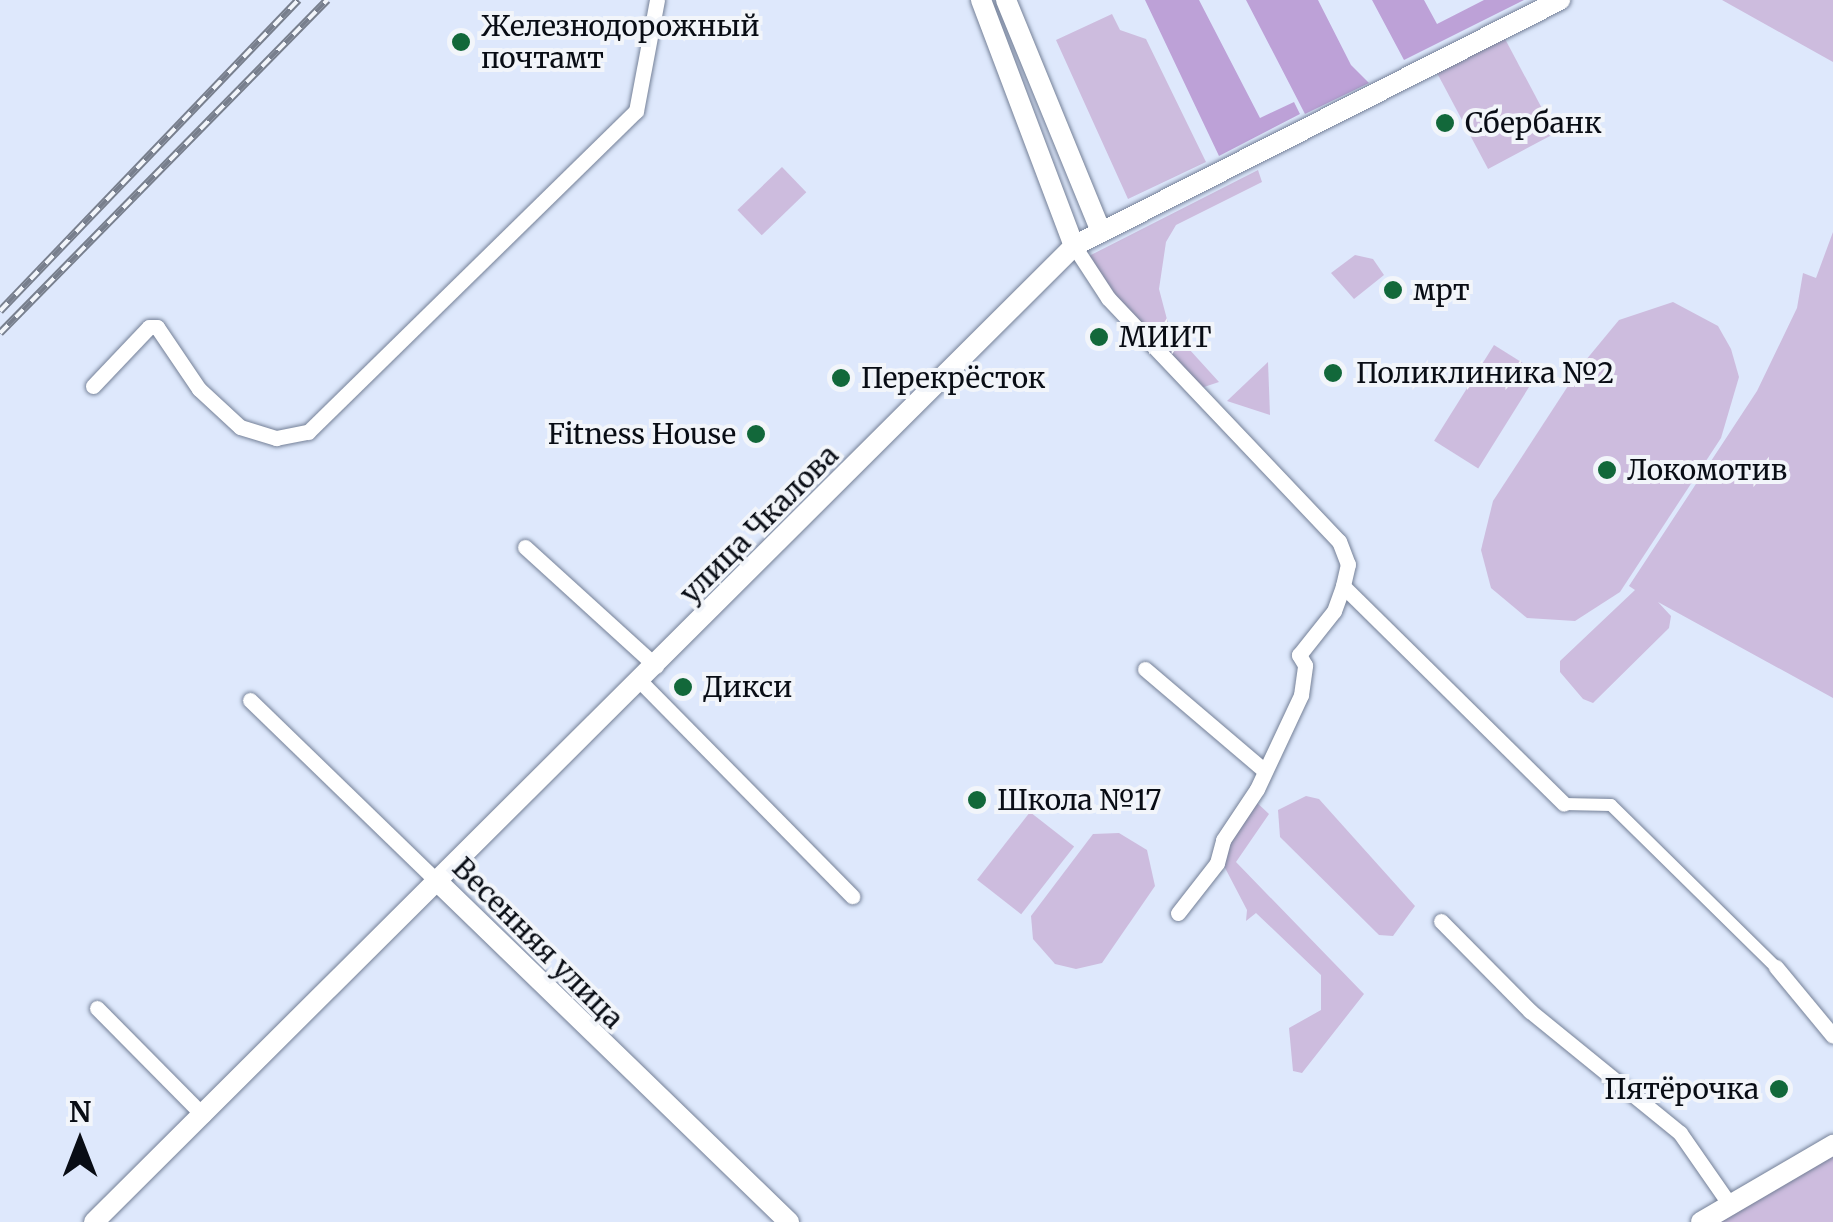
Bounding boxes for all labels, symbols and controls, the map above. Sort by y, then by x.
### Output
place label: Железнодорожный почтамт [481,9,760,75]
marker: Железнодорожный почтамт [450,31,472,53]
place label: Сбербанк [1465,106,1602,140]
marker: Сбербанк [1434,112,1456,134]
place label: мрт [1413,273,1470,307]
marker: мрт [1382,279,1404,301]
place label: МИИТ [1119,320,1211,354]
marker: МИИТ [1088,326,1110,348]
place label: Поликлиника №2 [1356,356,1614,390]
marker: Поликлиника №2 [1320,360,1346,386]
place label: Перекрёсток [861,361,1046,395]
marker: Перекрёсток [830,367,852,389]
place label: Fitness House [548,417,736,451]
marker: Fitness House [745,423,767,445]
street label: улица Чкалова [673,438,845,610]
place label: Локомотив [1627,453,1787,487]
marker: Локомотив [1596,459,1618,481]
place label: Дикси [703,670,792,704]
marker: Дикси [672,676,694,698]
place label: Школа №17 [997,783,1161,817]
marker: Школа №17 [966,789,988,811]
street label: Весенняя улица [446,851,630,1035]
place label: Пятёрочка [1604,1072,1759,1106]
marker: Пятёрочка [1768,1078,1790,1100]
north arrow [30,1092,130,1192]
text: N [69,1094,91,1130]

